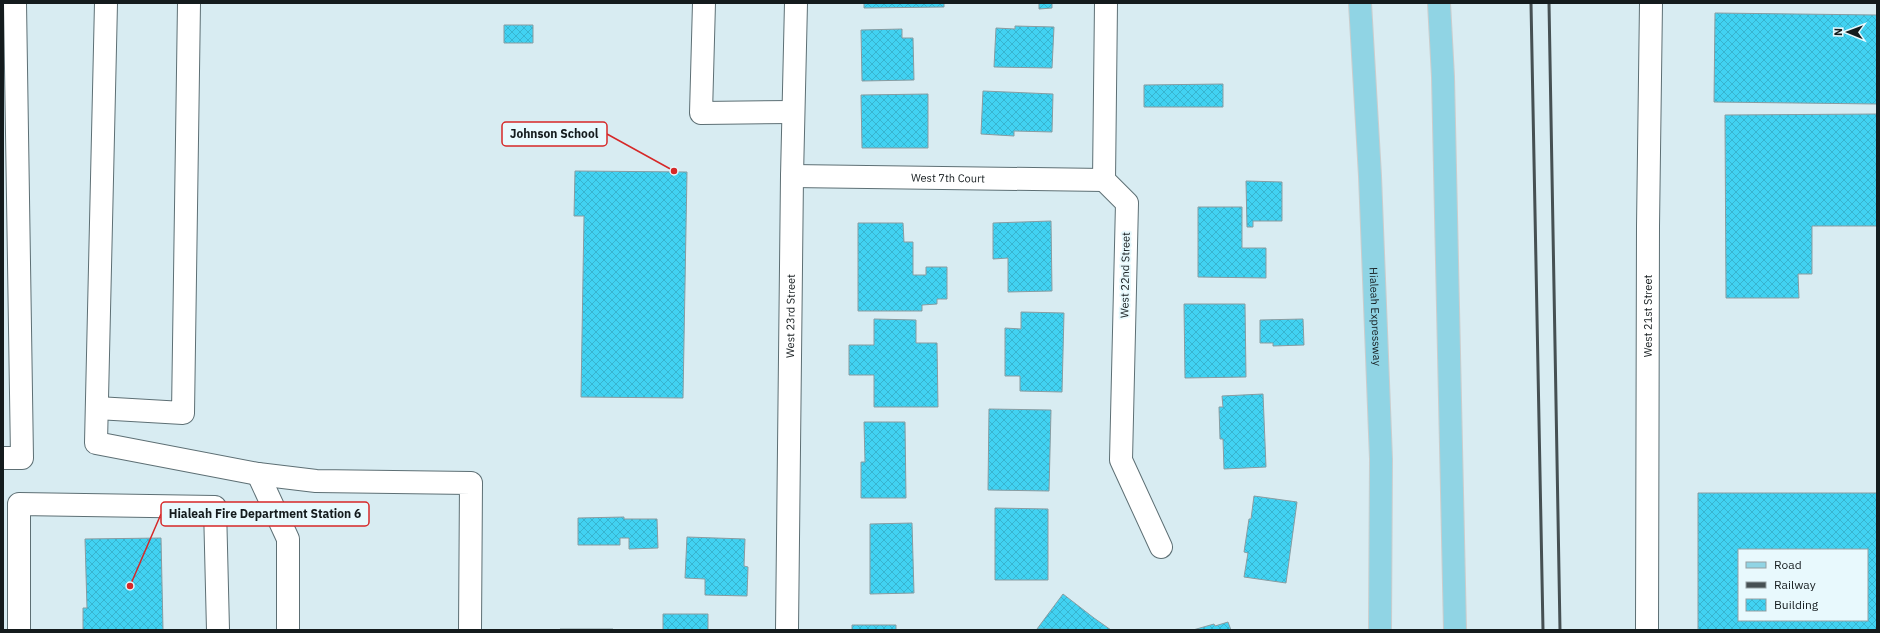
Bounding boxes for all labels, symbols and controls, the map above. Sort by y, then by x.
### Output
north arrow [1828,12,1868,52]
text: N [1831,28,1845,36]
callout: Johnson School [502,122,607,146]
text: Johnson School [510,126,599,141]
street label: West 7th Court [911,171,985,185]
street label: West 22nd Street [1117,232,1133,318]
street label: Hialeah Expressway [1367,267,1384,367]
street label: West 23rd Street [783,274,798,358]
street label: West 21st Street [1641,275,1655,357]
callout: Hialeah Fire Department Station 6 [161,502,369,526]
text: Hialeah Fire Department Station 6 [169,506,361,521]
legend [1738,549,1868,621]
text: Road [1774,557,1802,572]
text: Railway [1774,577,1816,592]
text: Building [1774,597,1819,612]

